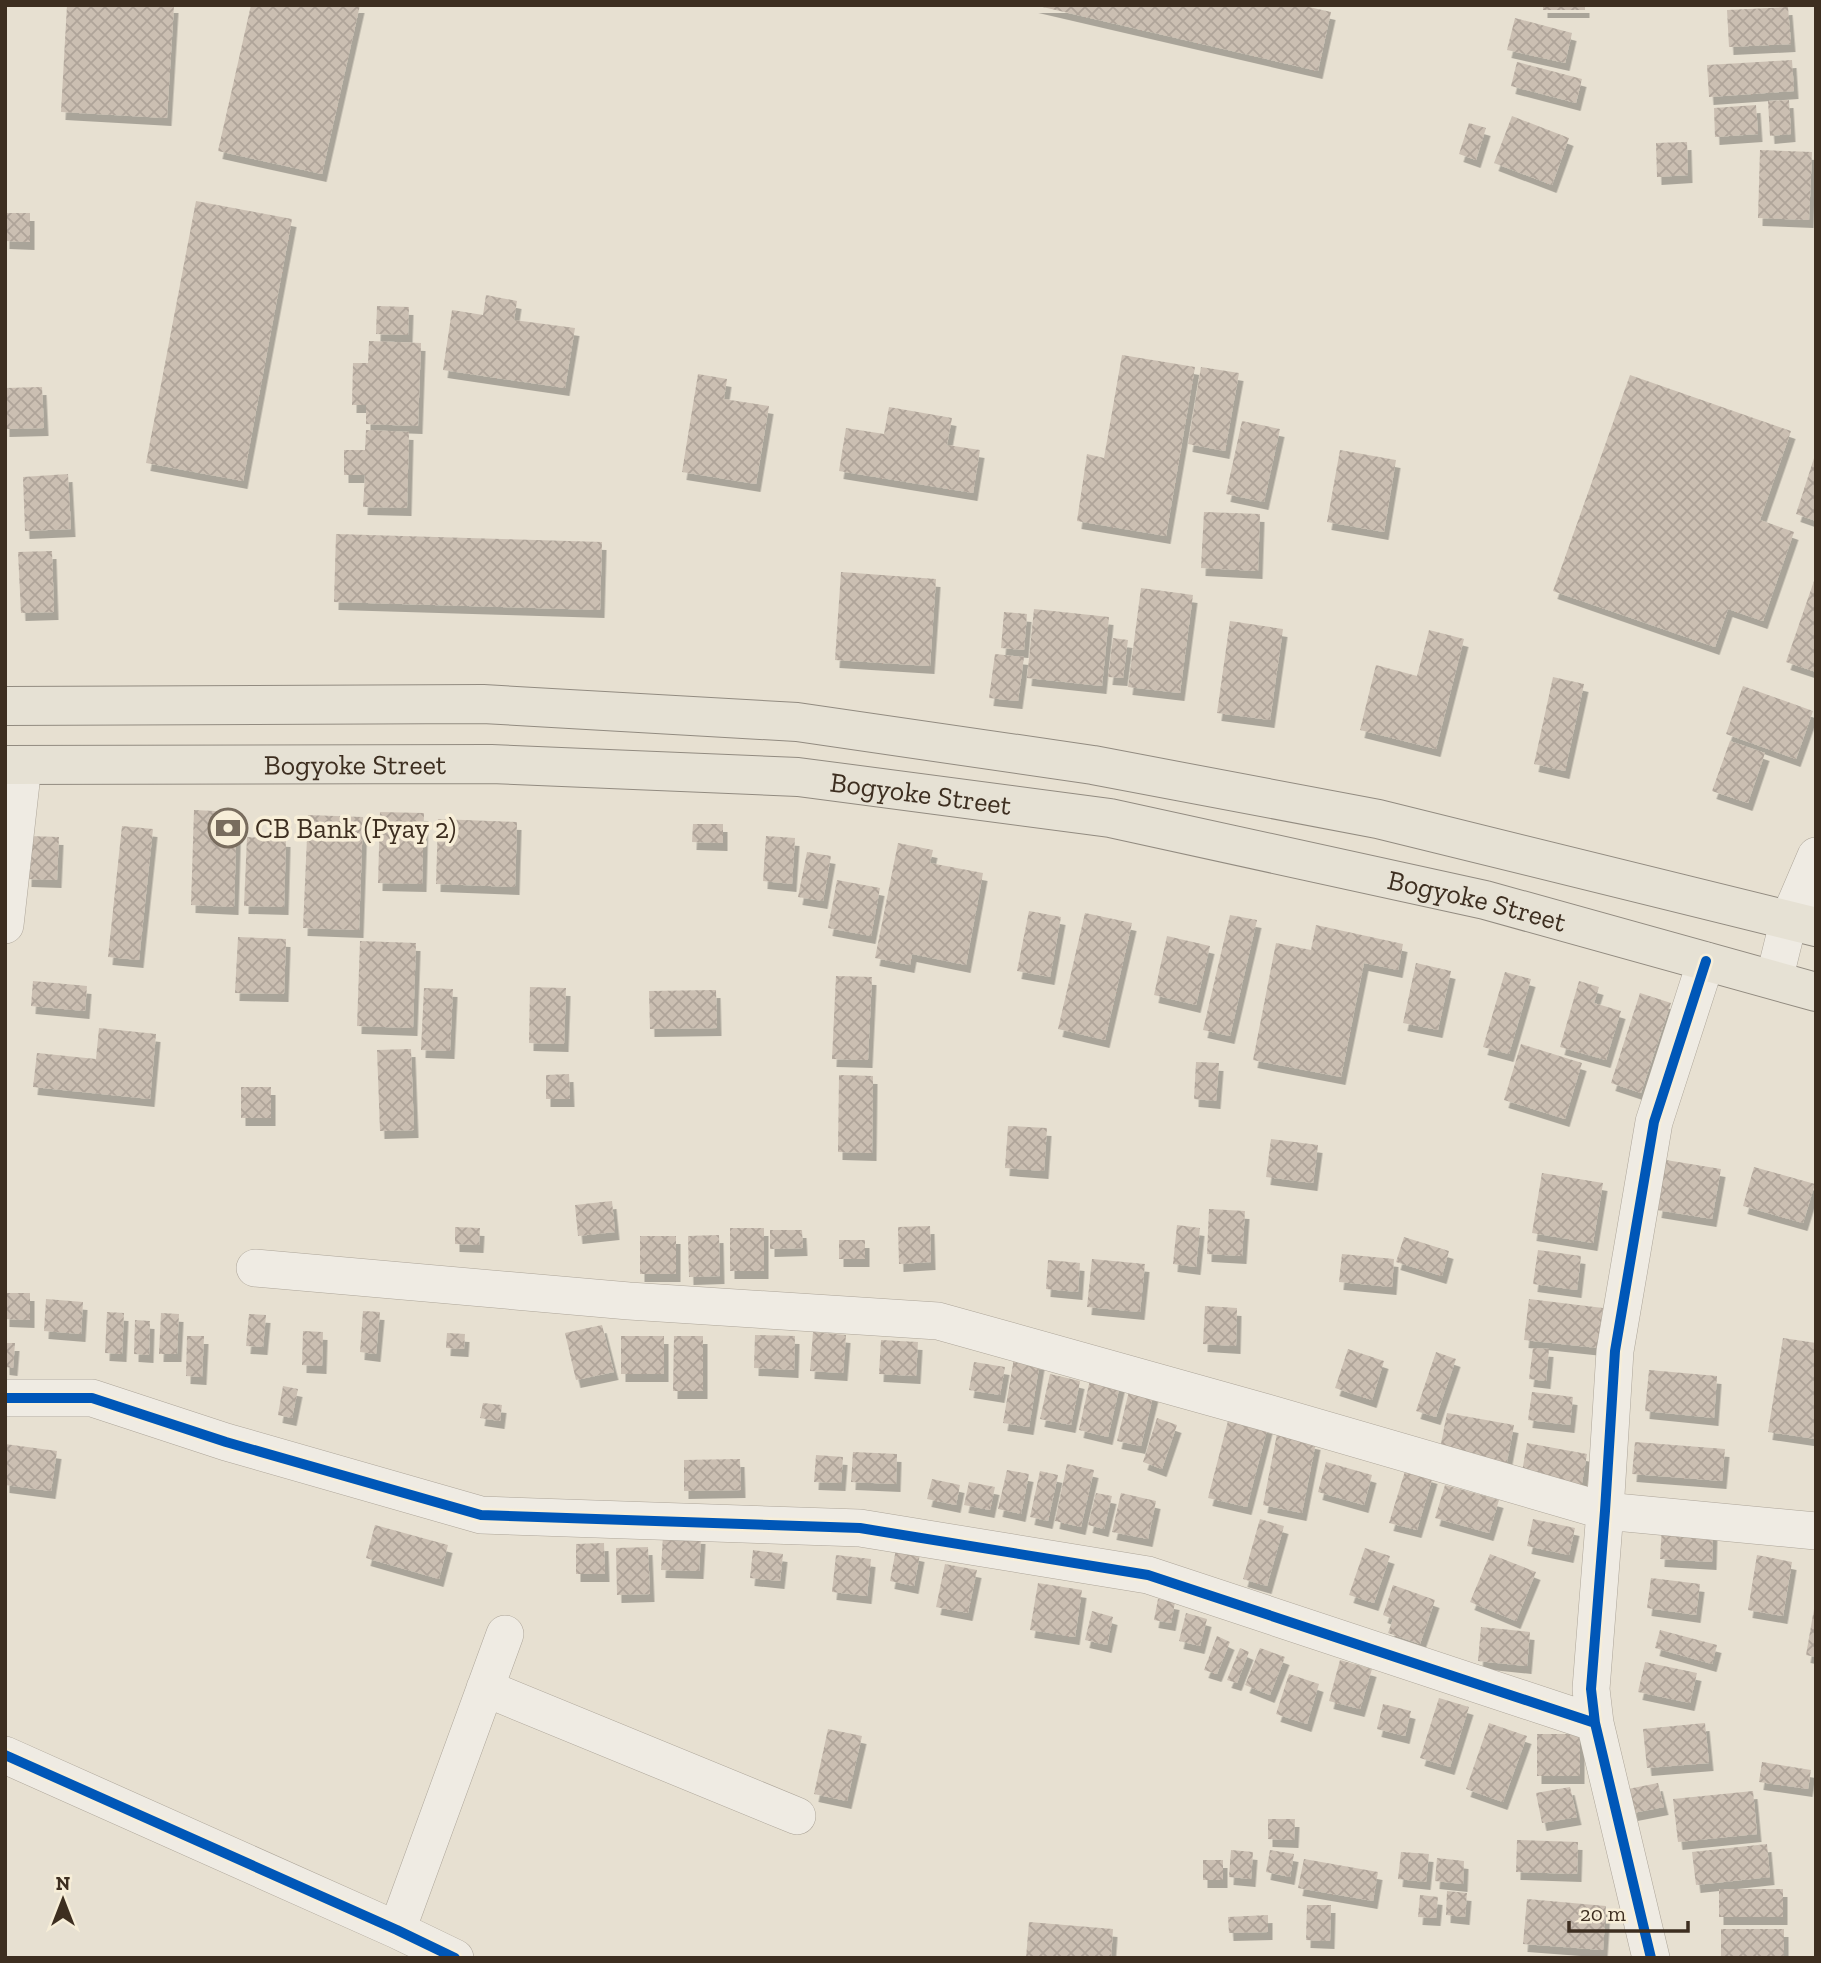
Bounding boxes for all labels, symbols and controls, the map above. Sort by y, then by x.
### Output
street label: Bogyoke Street [264,748,447,781]
street label: Bogyoke Street [828,765,1014,821]
bank icon: CB Bank (Pyay 2) [207,807,249,849]
place label: CB Bank (Pyay 2) [255,812,456,845]
street label: Bogyoke Street [1385,863,1570,938]
north arrow [28,1865,98,1935]
text: N [56,1872,70,1895]
scale bar [1569,1890,1688,1934]
text: 20 m [1580,1901,1626,1926]

